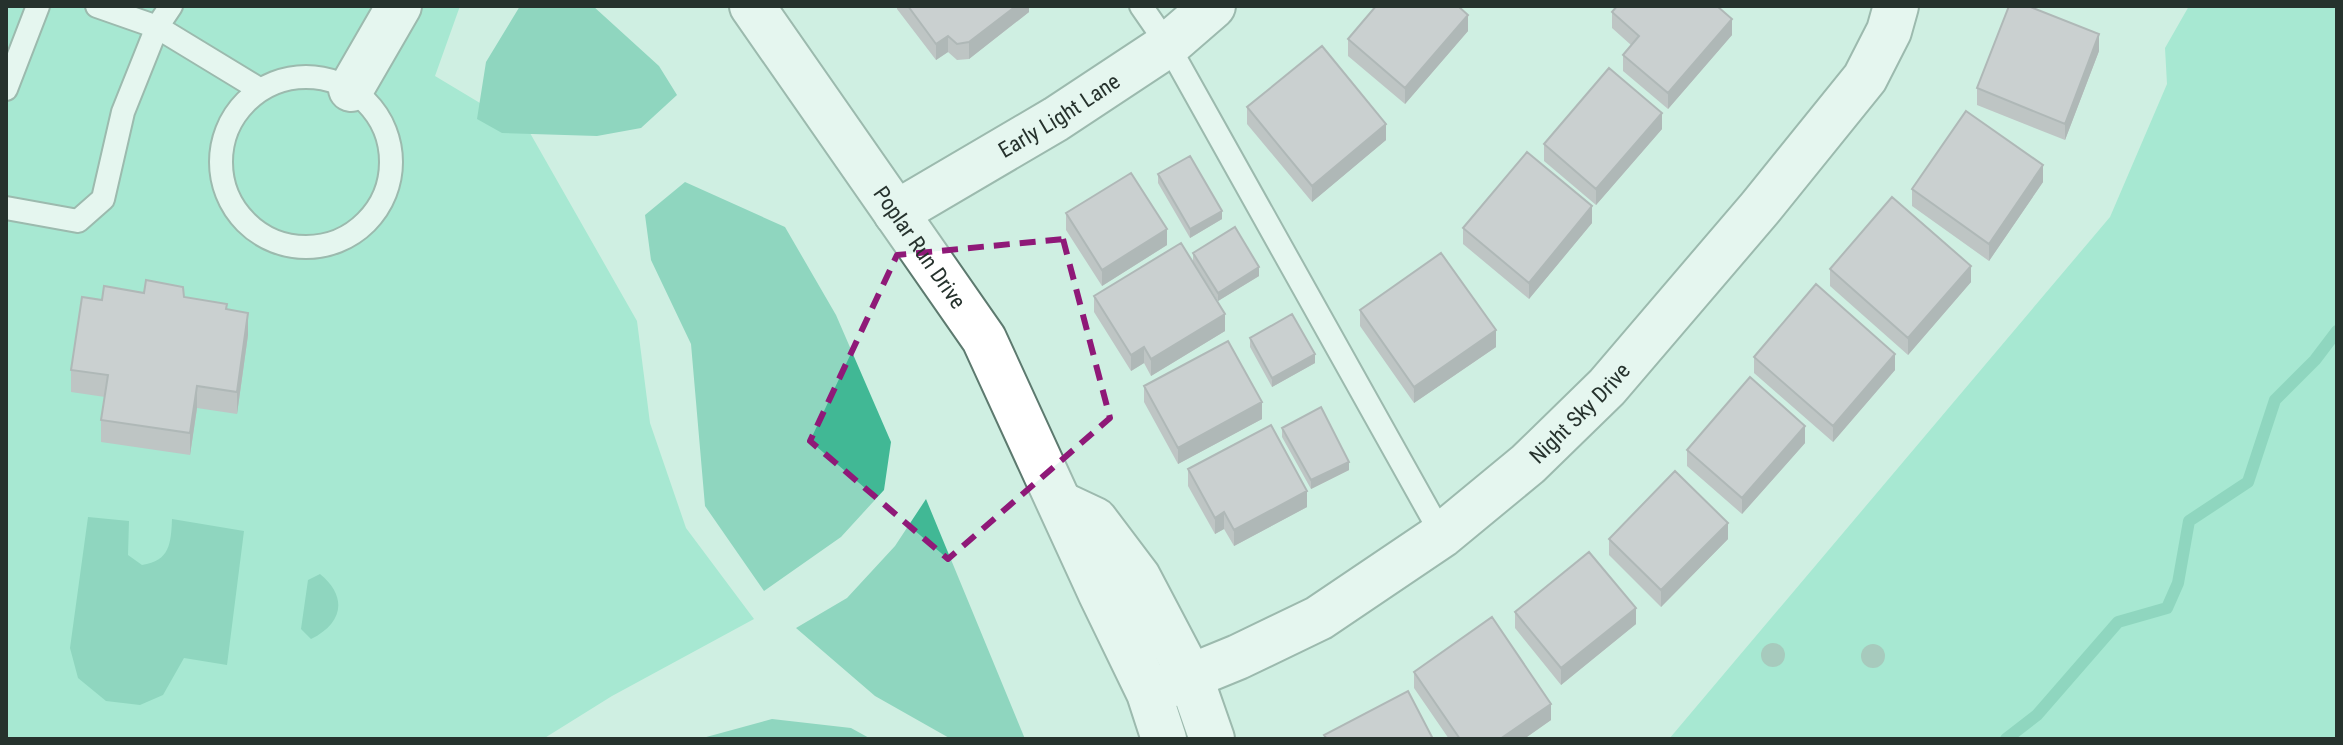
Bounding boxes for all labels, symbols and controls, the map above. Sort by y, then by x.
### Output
street label: Early Light Lane [994,68,1124,163]
street label: Poplar Run Drive [869,181,971,313]
street label: Night Sky Drive [1524,358,1635,468]

